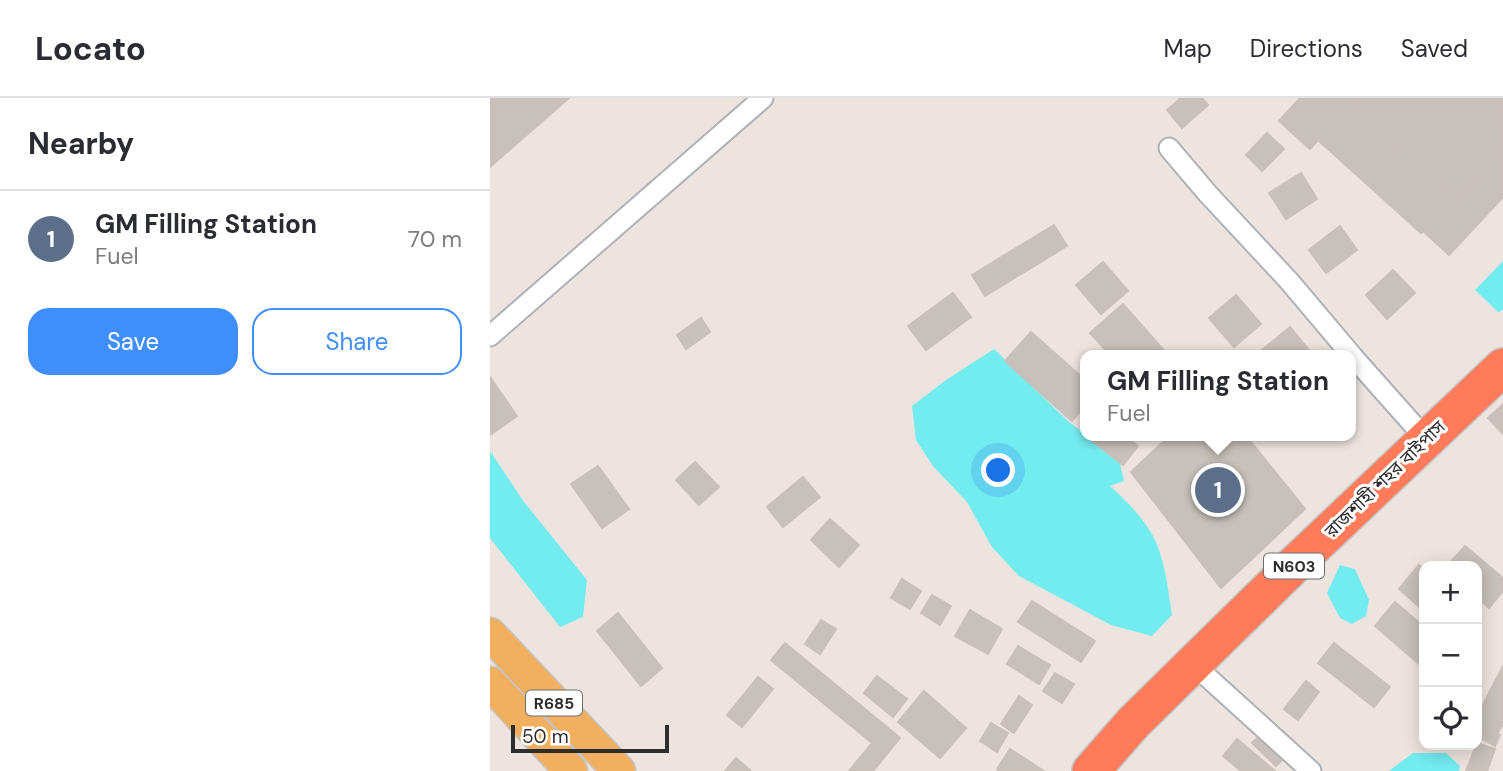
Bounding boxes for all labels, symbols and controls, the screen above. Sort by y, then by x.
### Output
text: Locato [35,27,146,70]
text: Map [1164,33,1212,64]
text: Directions [1250,33,1363,64]
text: Saved [1401,33,1468,64]
text: Nearby [28,124,134,163]
text: GM Filling Station [95,207,317,241]
text: 1 [47,224,55,254]
text: 70 m [408,224,462,254]
text: Fuel [95,241,139,271]
button: Save [28,308,238,375]
button: Share [252,308,462,375]
popup [1080,350,1356,441]
text: GM Filling Station [1107,364,1329,398]
text: Fuel [1107,398,1151,428]
street label: রাজশাহী শহর বাইপাস [1319,415,1451,543]
your location [981,453,1015,487]
pin: 1 [1195,464,1241,516]
road number: N603 [1264,554,1324,579]
map controls [1419,561,1482,750]
button: + [1419,561,1482,624]
button: − [1419,624,1482,687]
button: locate [1419,687,1482,750]
road number: R685 [526,690,582,716]
scale bar [511,722,668,754]
text: 50 m [522,724,569,749]

